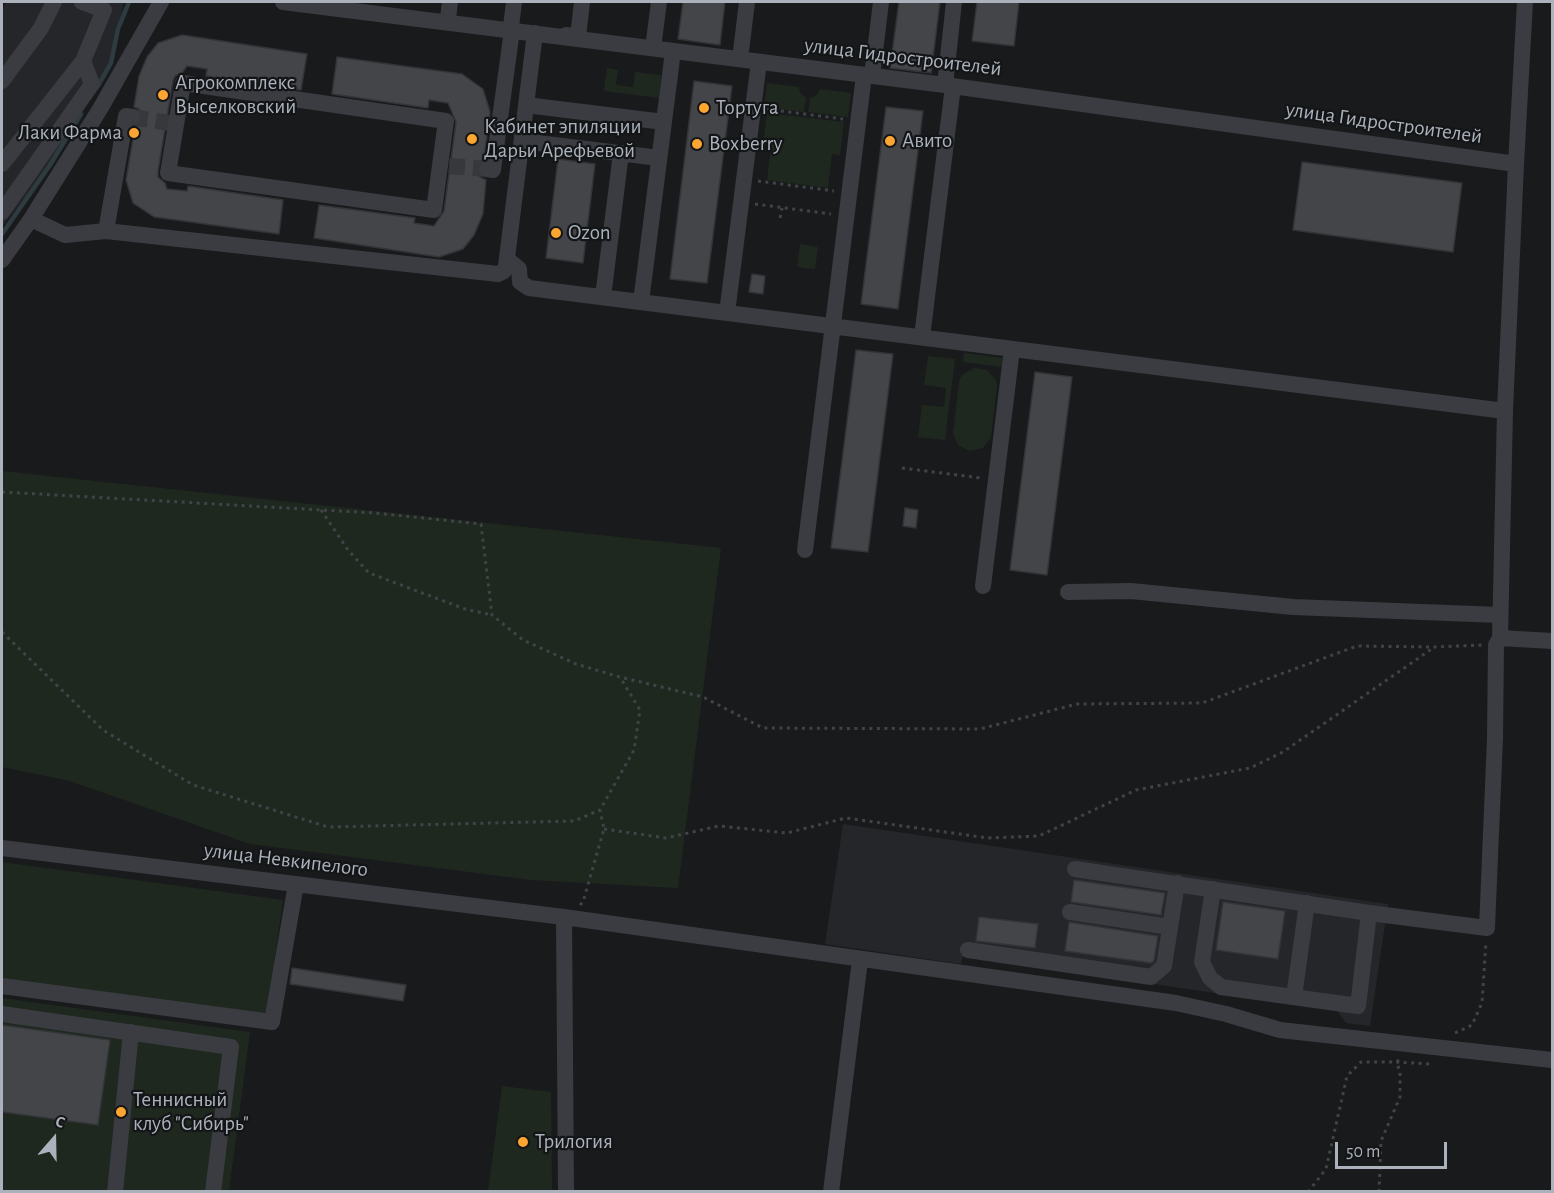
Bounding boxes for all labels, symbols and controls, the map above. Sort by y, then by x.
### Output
street label: улица Гидростроителей [803,32,1003,82]
place label: Агрокомплекс Выселковский [175,70,296,120]
marker: Агрокомплекс Выселковский [156,88,170,102]
place label: Тортуга [716,95,779,121]
street label: улица Гидростроителей [1284,97,1484,149]
marker: Тортуга [697,101,711,115]
place label: Кабинет эпиляции Дарьи Арефьевой [484,114,642,164]
place label: Лаки Фарма [18,120,122,146]
marker: Лаки Фарма [127,126,141,140]
place label: Авито [902,128,952,154]
place label: Boxberry [709,131,782,157]
marker: Кабинет эпиляции Дарьи Арефьевой [465,132,479,146]
marker: Авито [883,134,897,148]
marker: Boxberry [690,137,704,151]
place label: Ozon [568,220,611,246]
marker: Ozon [549,226,563,240]
street label: улица Невкипелого [203,837,369,883]
place label: Теннисный клуб "Сибирь" [133,1087,249,1137]
marker: Теннисный клуб "Сибирь" [114,1105,128,1119]
north arrow [24,1109,84,1169]
text: С [53,1113,67,1131]
place label: Трилогия [535,1129,613,1155]
scale bar [1338,1130,1450,1168]
marker: Трилогия [516,1135,530,1149]
text: 50 m [1346,1143,1380,1161]

